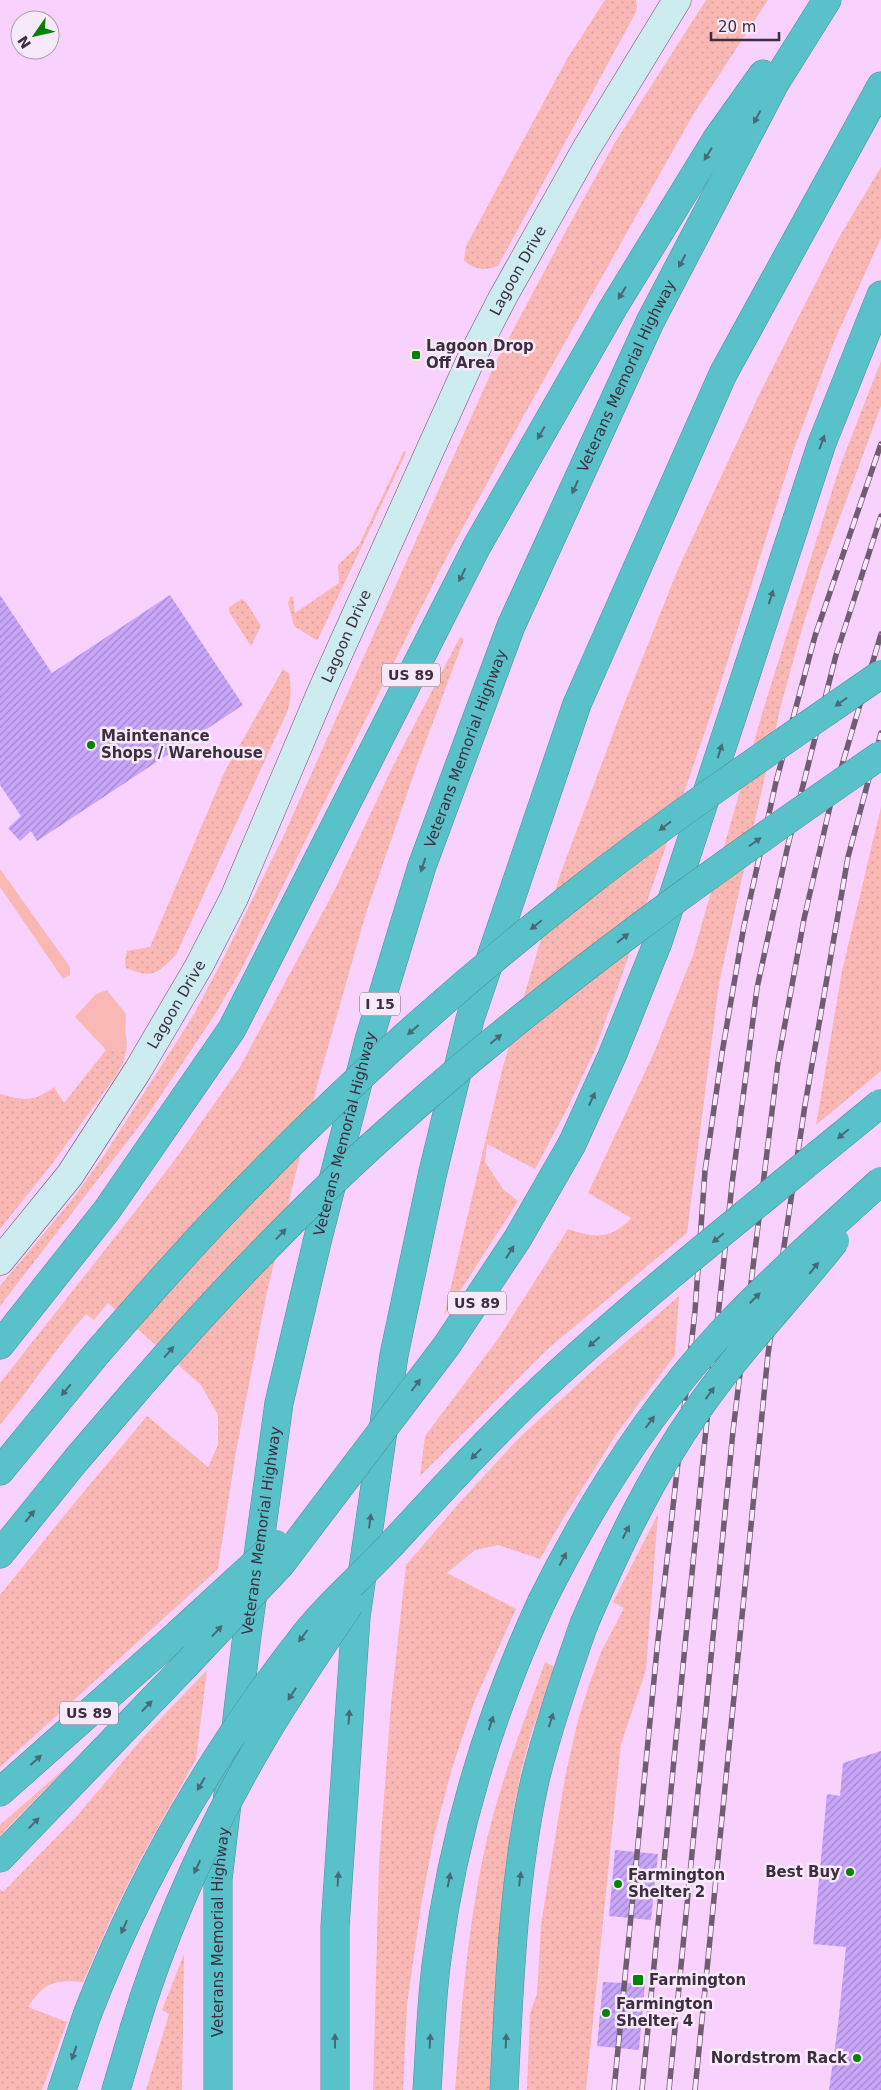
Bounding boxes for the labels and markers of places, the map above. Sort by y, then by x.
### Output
place label: Lagoon Drop Off Area [426,337,534,372]
marker: Lagoon Drop Off Area [410,349,422,361]
place label: Maintenance Shops / Warehouse [101,727,263,762]
marker: Maintenance Shops / Warehouse [85,739,97,751]
place label: Best Buy [765,1863,840,1881]
place label: Farmington Shelter 2 [628,1866,725,1901]
marker: Best Buy [844,1866,856,1878]
marker: Farmington Shelter 2 [612,1878,624,1890]
place label: Farmington [649,1971,746,1989]
marker: Farmington [631,1973,645,1987]
place label: Farmington Shelter 4 [616,1995,713,2030]
marker: Farmington Shelter 4 [600,2007,612,2019]
place label: Nordstrom Rack [711,2049,848,2067]
marker: Nordstrom Rack [851,2052,863,2064]

